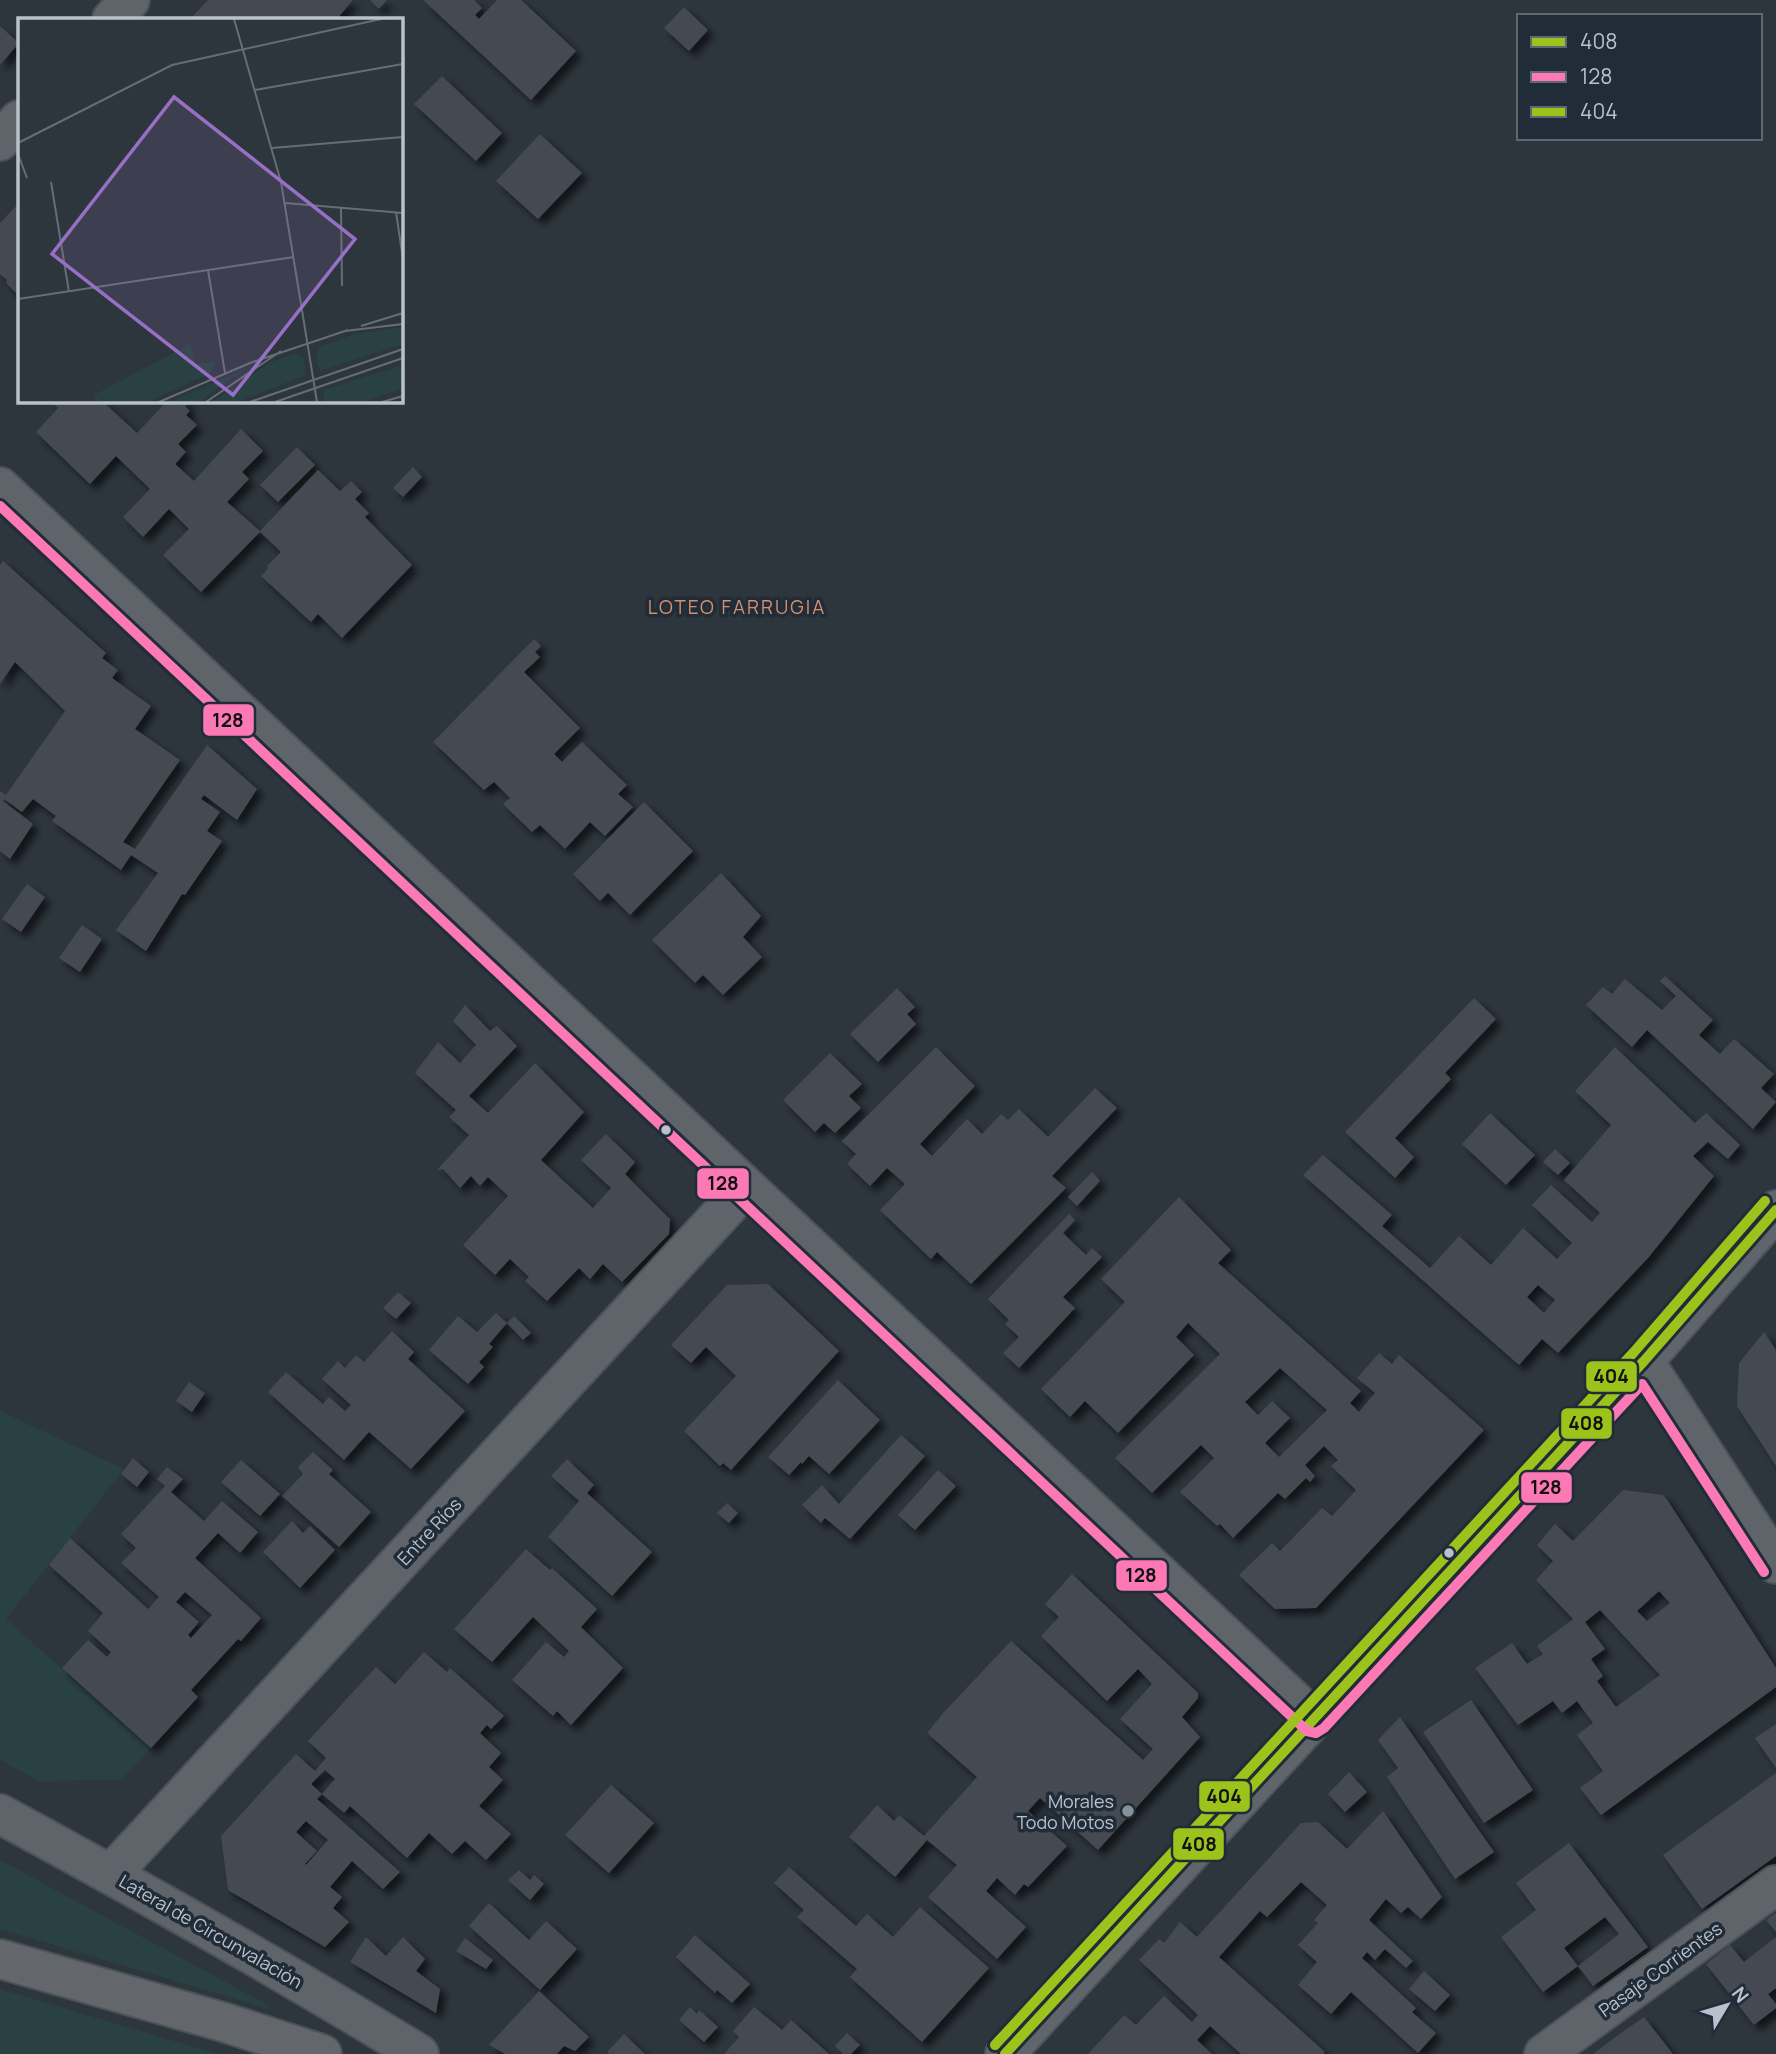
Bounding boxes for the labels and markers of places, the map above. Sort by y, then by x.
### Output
unlabelled marker [659,1123,673,1137]
unlabelled marker [1442,1546,1456,1560]
place label: Morales Todo Motos [1017,1789,1114,1834]
marker: Morales Todo Motos [1120,1803,1136,1819]

